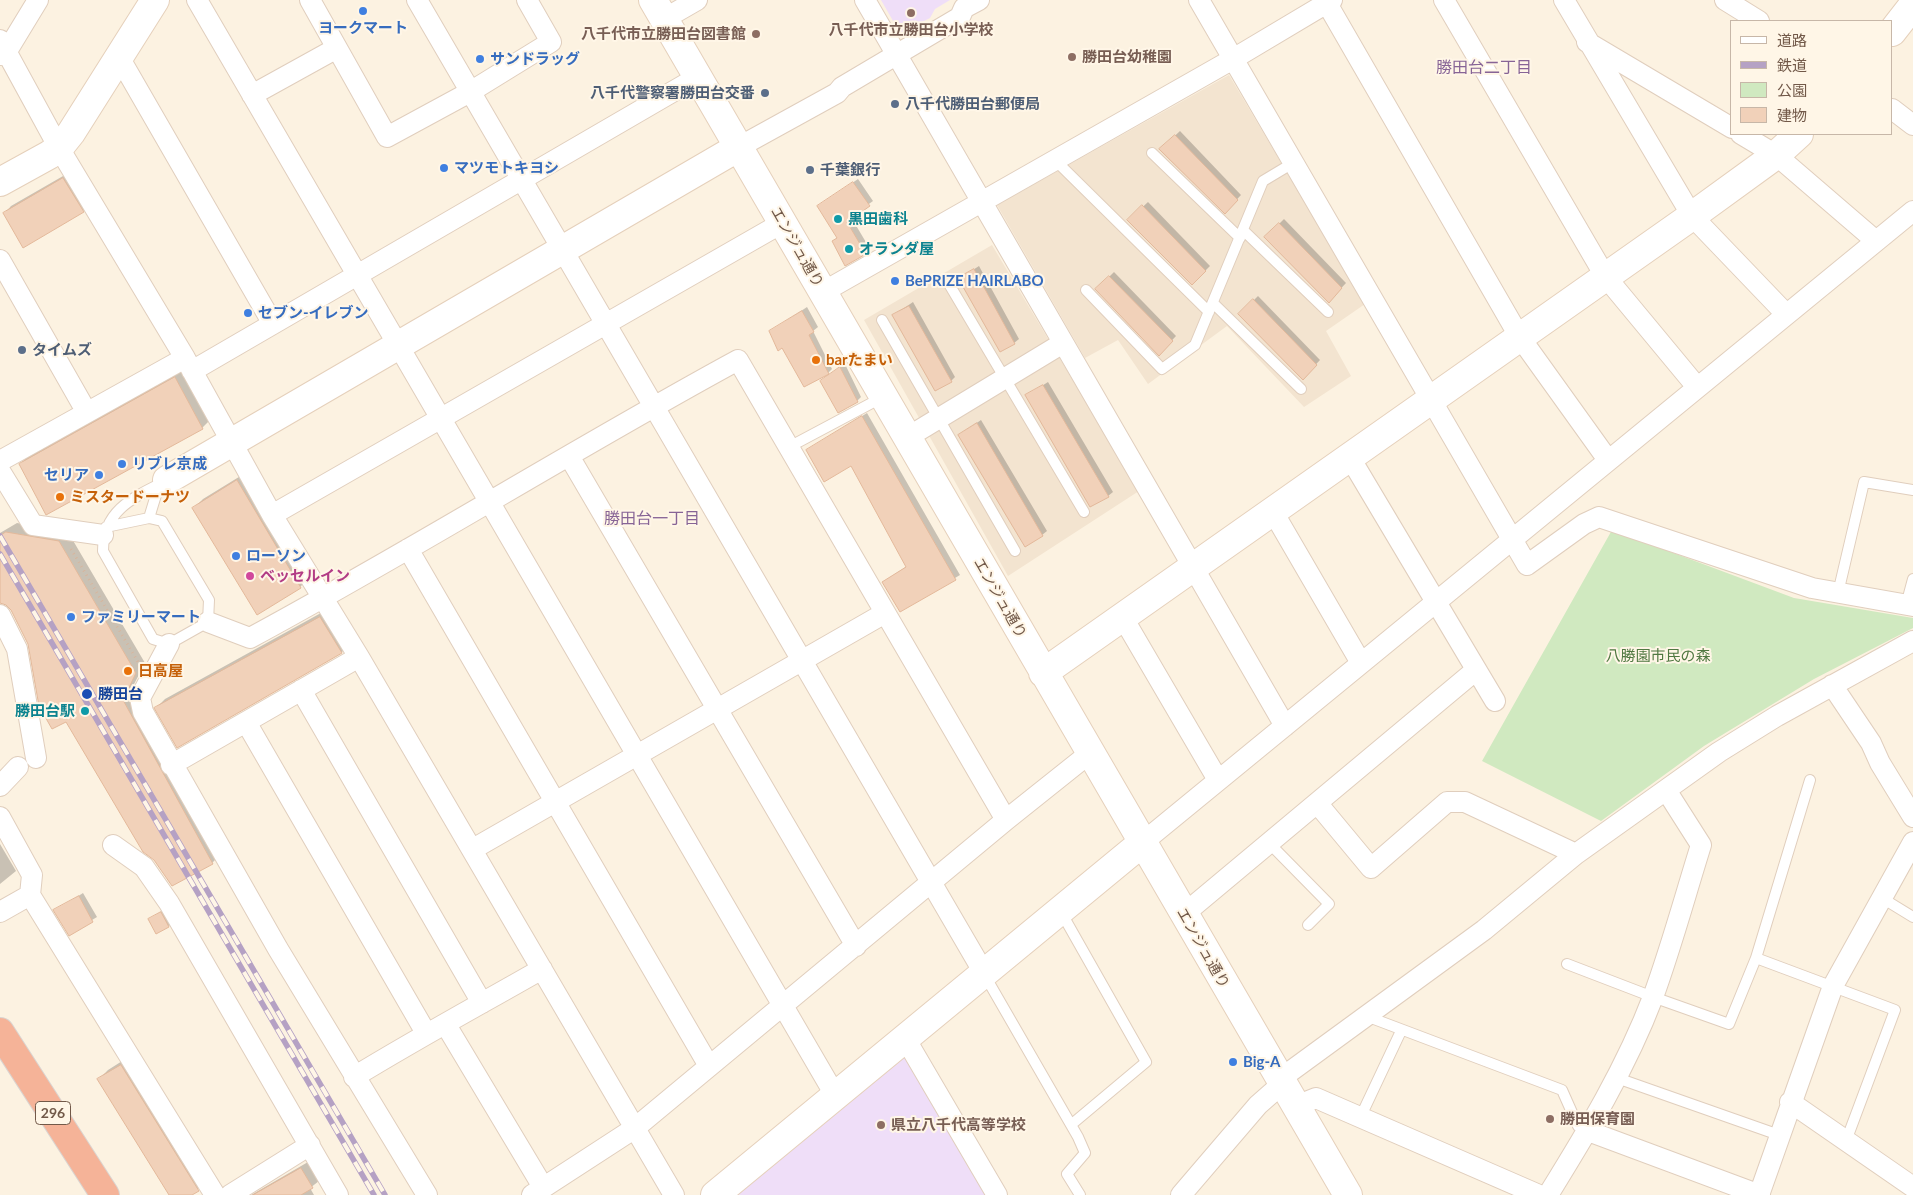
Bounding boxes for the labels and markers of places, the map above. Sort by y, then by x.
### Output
marker: ヨークマート [357,5,369,17]
marker: 八千代市立勝田台小学校 [905,7,917,19]
place label: ヨークマート [318,19,408,37]
place label: 八千代市立勝田台小学校 [829,21,993,39]
place label: 八千代市立勝田台図書館 [581,25,746,43]
marker: 八千代市立勝田台図書館 [750,28,762,40]
place label: 勝田台幼稚園 [1082,48,1172,66]
place label: サンドラッグ [490,50,580,68]
marker: 勝田台幼稚園 [1066,51,1078,63]
marker: サンドラッグ [474,53,486,65]
place label: 八千代警察署勝田台交番 [590,84,755,102]
marker: 八千代警察署勝田台交番 [759,87,771,99]
place label: 八千代勝田台郵便局 [905,95,1040,113]
marker: 八千代勝田台郵便局 [889,98,901,110]
place label: マツモトキヨシ [454,159,559,177]
place label: 千葉銀行 [820,161,880,179]
marker: マツモトキヨシ [438,162,450,174]
marker: 千葉銀行 [804,164,816,176]
place label: 黒田歯科 [848,210,908,228]
marker: 黒田歯科 [832,213,844,225]
place label: オランダ屋 [859,240,934,258]
marker: オランダ屋 [843,243,855,255]
place label: BePRIZE HAIRLABO [905,272,1044,290]
marker: BePRIZE HAIRLABO [889,275,901,287]
place label: セブン-イレブン [258,304,369,322]
marker: セブン-イレブン [242,307,254,319]
place label: タイムズ [32,341,92,359]
marker: タイムズ [16,344,28,356]
place label: barたまい [826,351,893,369]
marker: barたまい [810,354,822,366]
place label: リブレ京成 [132,455,207,473]
marker: リブレ京成 [116,458,128,470]
place label: セリア [44,466,89,484]
marker: セリア [93,469,105,481]
place label: ミスタードーナツ [70,488,190,506]
marker: ミスタードーナツ [54,491,66,503]
place label: ローソン [246,547,306,565]
marker: ローソン [230,550,242,562]
place label: ベッセルイン [260,567,350,585]
marker: ベッセルイン [244,570,256,582]
place label: ファミリーマート [81,608,201,626]
marker: ファミリーマート [65,611,77,623]
place label: 日高屋 [138,662,183,680]
marker: 日高屋 [122,665,134,677]
place label: 勝田台 [98,685,143,703]
marker: 勝田台 [80,687,94,701]
place label: 勝田台駅 [15,702,75,720]
marker: 勝田台駅 [79,705,91,717]
place label: Big-A [1243,1053,1280,1071]
marker: Big-A [1227,1056,1239,1068]
place label: 勝田保育園 [1560,1110,1635,1128]
marker: 勝田保育園 [1544,1113,1556,1125]
place label: 県立八千代高等学校 [891,1116,1026,1134]
marker: 県立八千代高等学校 [875,1119,887,1131]

